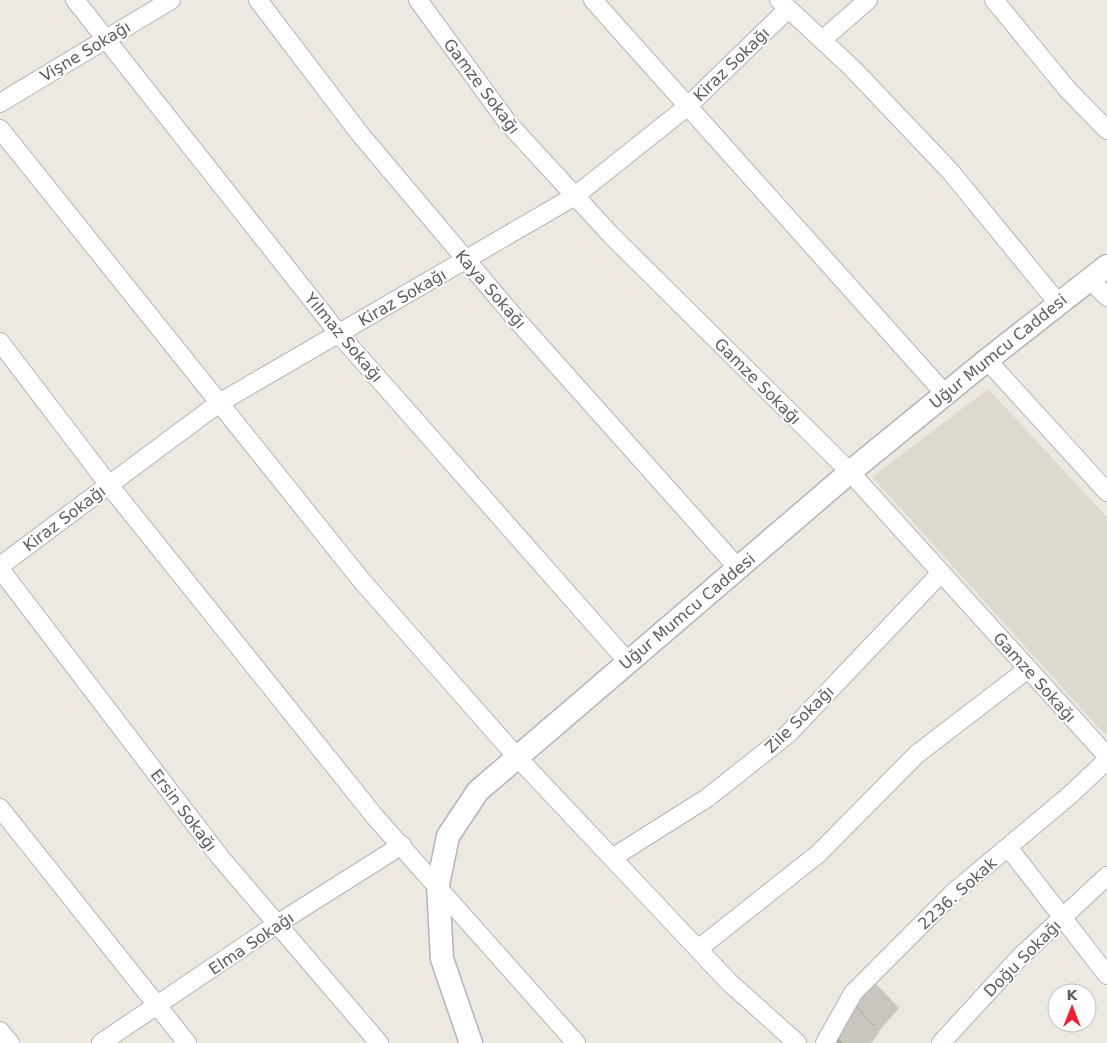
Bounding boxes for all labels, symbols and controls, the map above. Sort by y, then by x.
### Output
street label: Vişne Sokağı [37,17,134,86]
street label: Kiraz Sokağı [689,23,773,105]
street label: Gamze Sokağı [440,35,524,138]
street label: Kaya Sokağı [451,246,530,332]
street label: Kiraz Sokağı [355,265,449,330]
street label: Yılmaz Sokağı [300,288,387,386]
street label: Uğur Mumcu Caddesi [926,290,1071,413]
street label: Gamze Sokağı [710,334,805,429]
street label: Kiraz Sokağı [19,481,109,556]
street label: Uğur Mumcu Caddesi [616,549,759,674]
street label: Gamze Sokağı [989,628,1080,726]
street label: Zile Sokağı [761,682,838,757]
street label: Ersin Sokağı [147,765,221,855]
street label: 2236. Sokak [914,853,1001,934]
street label: Elma Sokağı [205,908,297,979]
street label: Doğu Sokağı [980,916,1065,1001]
north arrow [1047,983,1097,1033]
text: K [1067,987,1079,1003]

